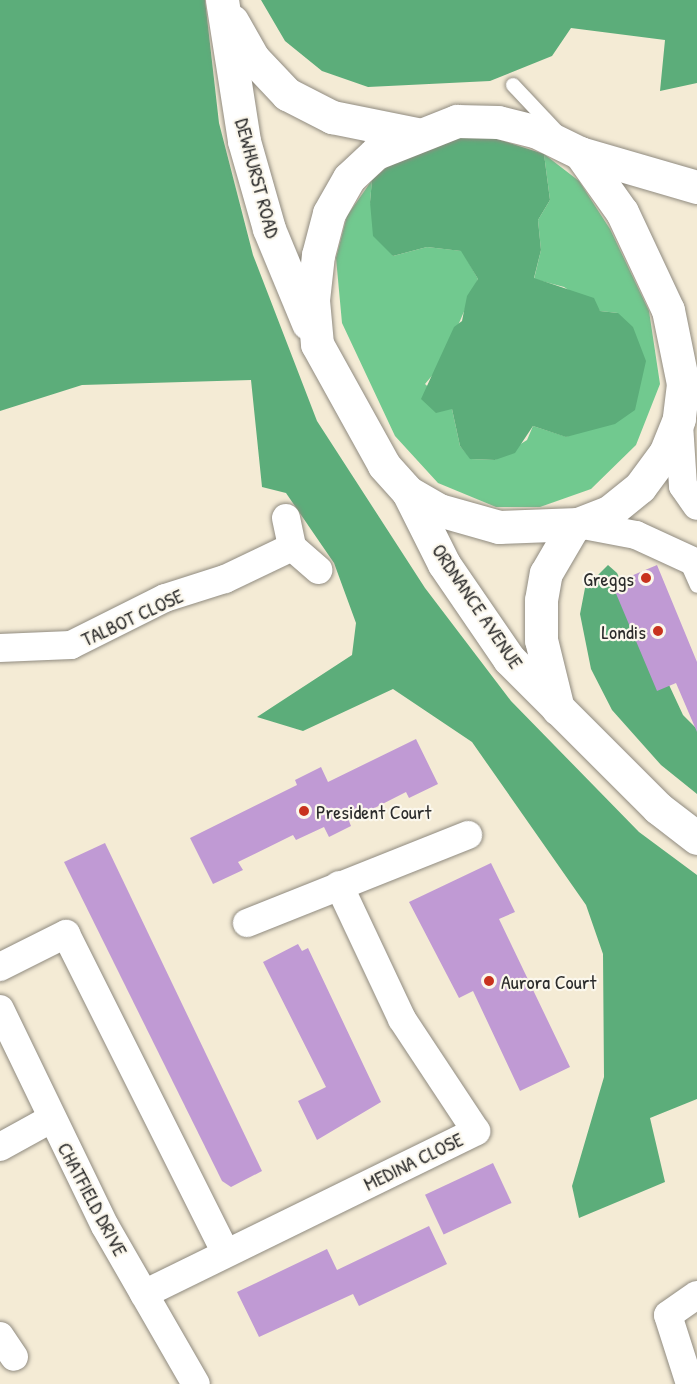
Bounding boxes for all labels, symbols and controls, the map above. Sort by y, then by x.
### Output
street label: DEWHURST ROAD [231,116,285,240]
street label: ORDNANCE AVENUE [427,539,529,673]
place label: Greggs [583,566,634,590]
marker: Greggs [639,571,653,585]
street label: TALBOT CLOSE [77,583,187,651]
place label: Londis [601,619,646,643]
marker: Londis [651,624,665,638]
place label: President Court [316,799,431,823]
marker: President Court [297,804,311,818]
place label: Aurora Court [501,969,596,993]
marker: Aurora Court [482,974,496,988]
street label: MEDINA CLOSE [359,1127,467,1195]
street label: CHATFIELD DRIVE [53,1138,133,1260]

